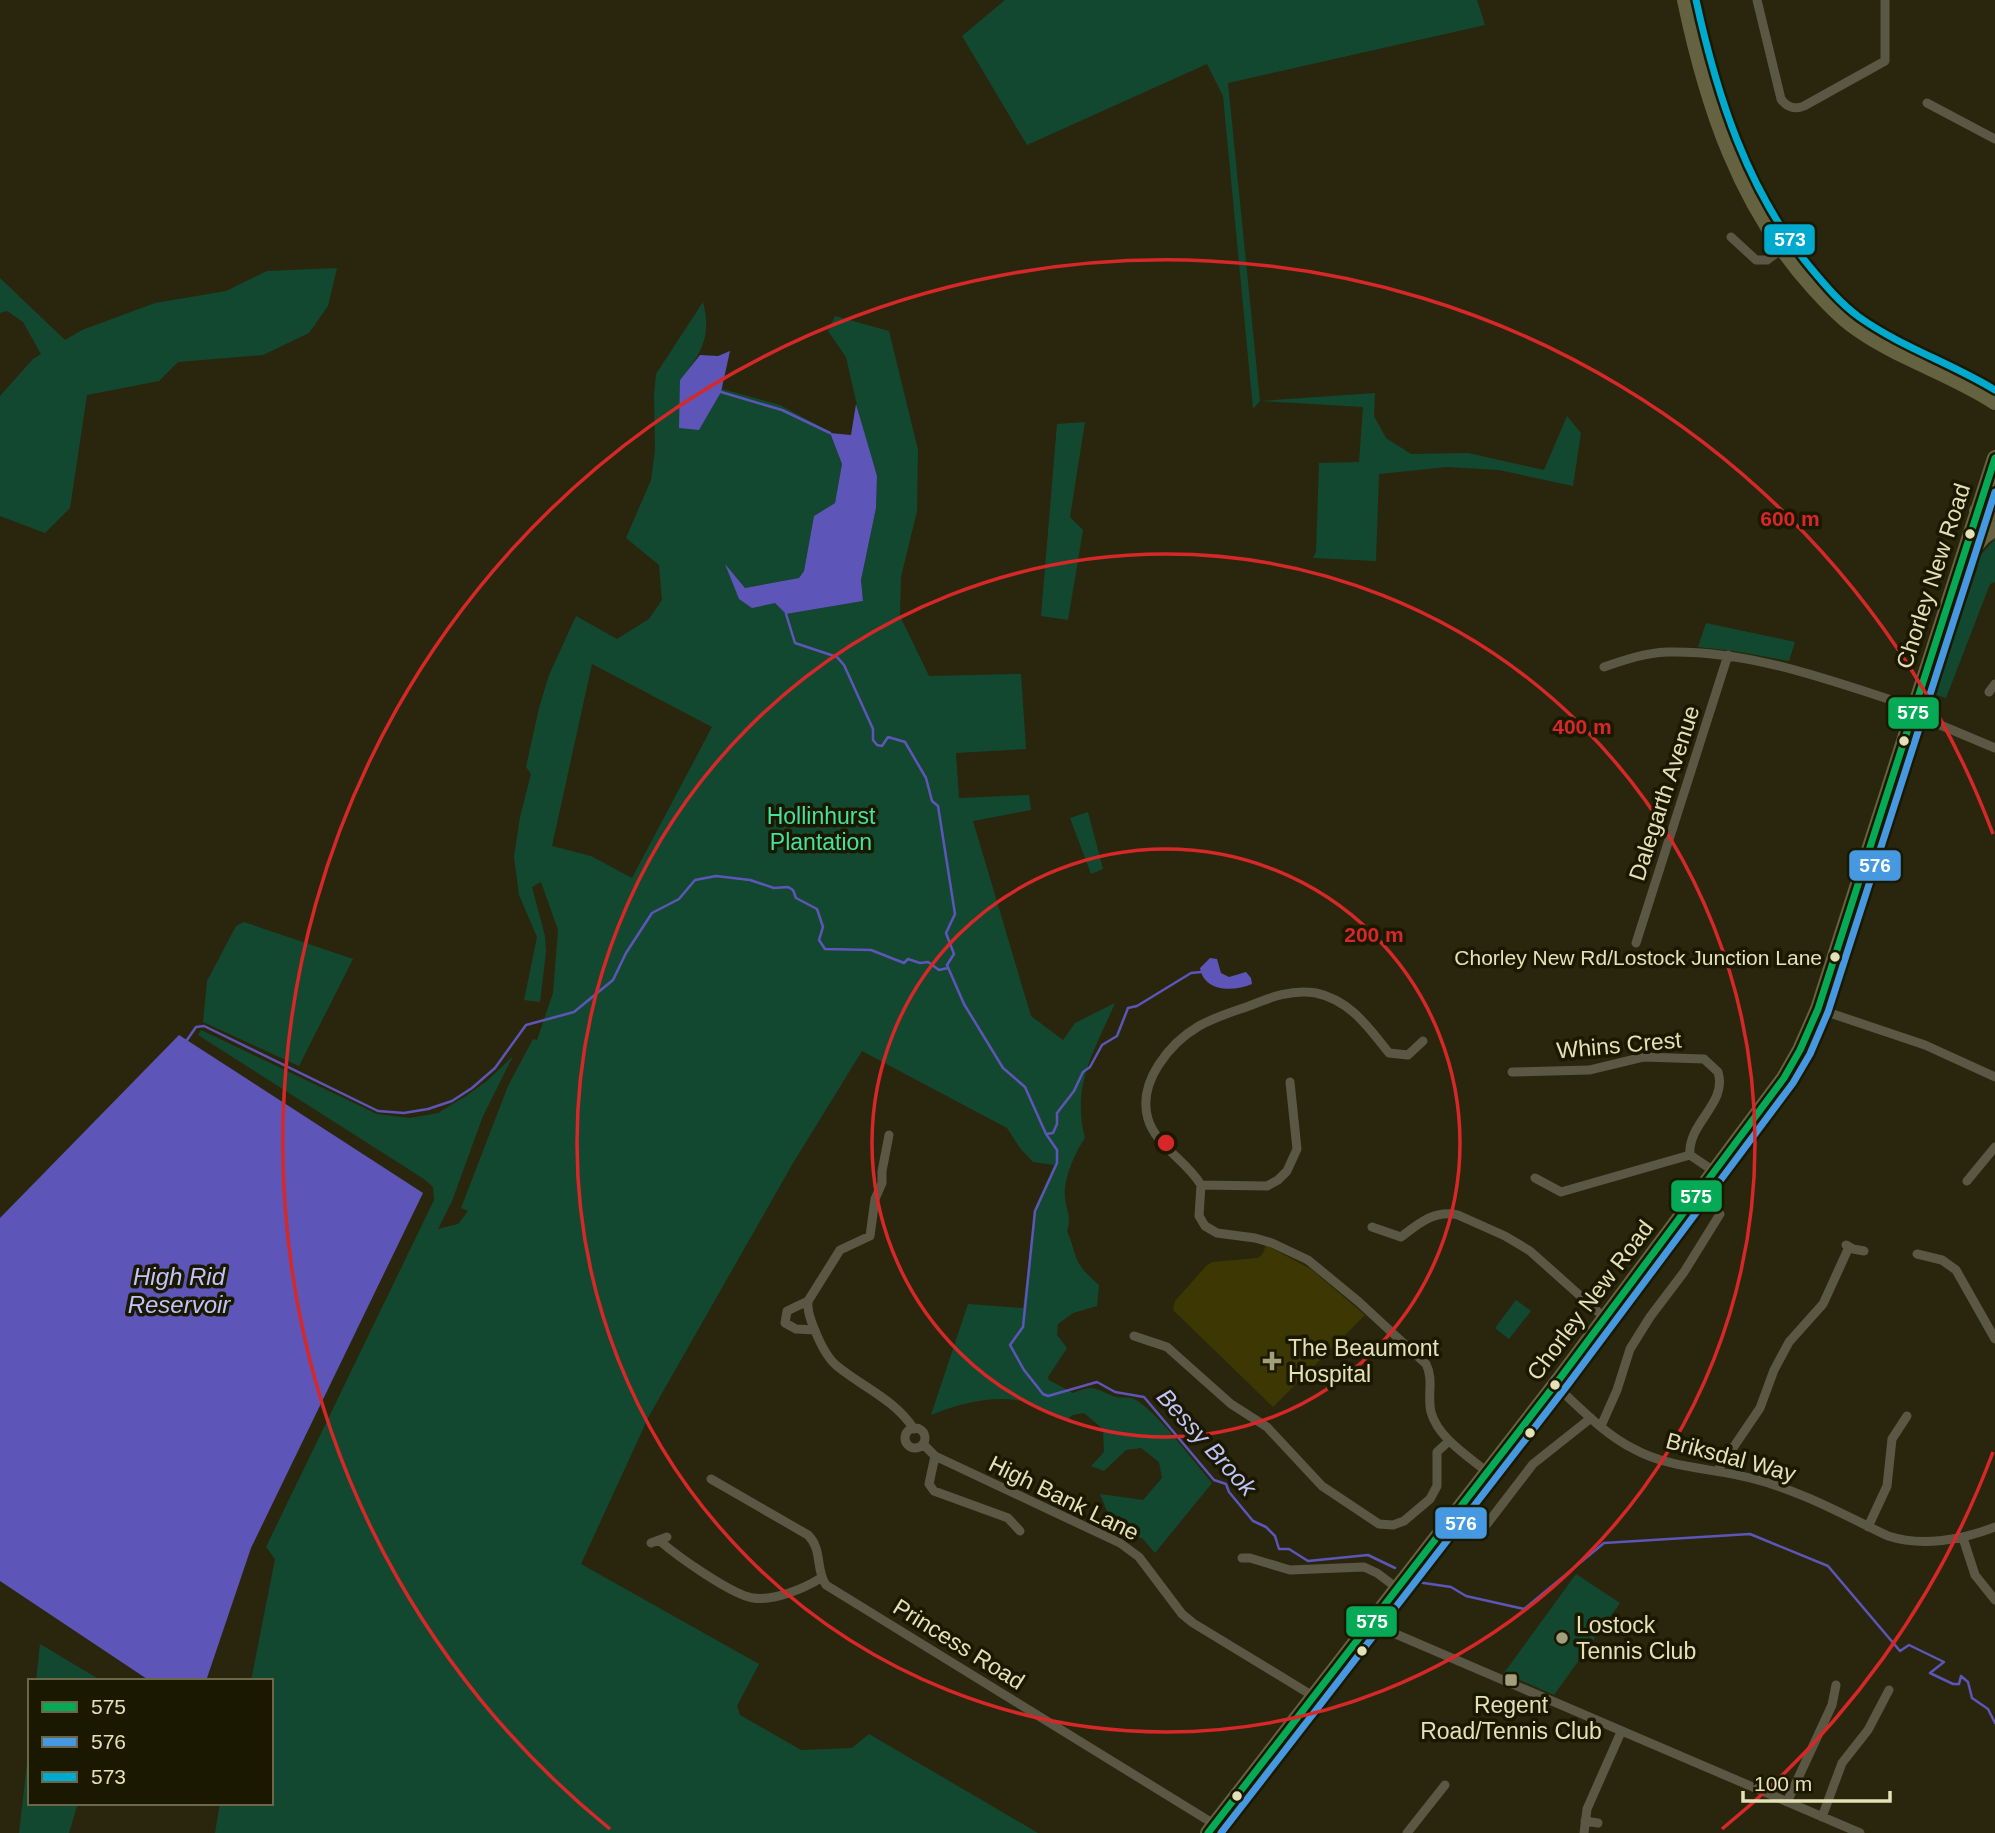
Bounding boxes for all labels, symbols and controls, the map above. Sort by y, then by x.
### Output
line badge: 573 [1763,223,1816,256]
text: 573 [1774,229,1806,250]
street label: Chorley New Road [1891,480,1975,672]
text: 600 m [1760,507,1820,530]
unlabelled marker [1963,527,1977,541]
line badge: 575 [1887,696,1940,730]
street label: Dalegarth Avenue [1623,702,1705,884]
text: 575 [1897,702,1929,723]
text: 400 m [1552,715,1612,738]
unlabelled marker [1897,734,1911,748]
park label: Hollinhurst Plantation [767,803,876,855]
line badge: 576 [1848,849,1902,882]
text: 576 [1859,855,1891,876]
text: 200 m [1344,923,1404,946]
place label: Chorley New Rd/Lostock Junction Lane [1454,946,1822,969]
marker: Chorley New Rd/Lostock Junction Lane [1828,950,1842,964]
street label: Whins Crest [1555,1027,1683,1063]
centre of rings [1154,1131,1178,1155]
line badge: 575 [1670,1179,1723,1213]
text: 575 [1680,1186,1712,1207]
street label: Chorley New Road [1522,1215,1658,1385]
water label: High Rid Reservoir [128,1263,231,1318]
place label: The Beaumont Hospital [1288,1335,1439,1387]
marker: The Beaumont Hospital [1262,1351,1282,1371]
unlabelled marker [1548,1378,1562,1392]
water label: Bessy Brook [1152,1383,1263,1503]
unlabelled marker [1523,1426,1537,1440]
street label: Briksdal Way [1663,1427,1799,1487]
street label: High Bank Lane [985,1450,1143,1546]
line badge: 576 [1434,1506,1488,1540]
text: 576 [1445,1513,1477,1534]
street label: Princess Road [889,1593,1029,1695]
line badge: 575 [1345,1605,1398,1638]
text: 575 [1356,1611,1388,1632]
place label: Lostock Tennis Club [1576,1612,1696,1664]
marker: Lostock Tennis Club [1554,1630,1570,1646]
unlabelled marker [1355,1644,1369,1658]
marker: Regent Road/Tennis Club [1503,1672,1519,1688]
legend [28,1679,273,1805]
place label: Regent Road/Tennis Club [1420,1692,1602,1744]
text: 575 [91,1695,126,1718]
text: 576 [91,1730,126,1753]
scale bar [1743,1759,1890,1803]
text: 573 [91,1765,126,1788]
text: 100 m [1754,1772,1812,1795]
unlabelled marker [1230,1789,1244,1803]

